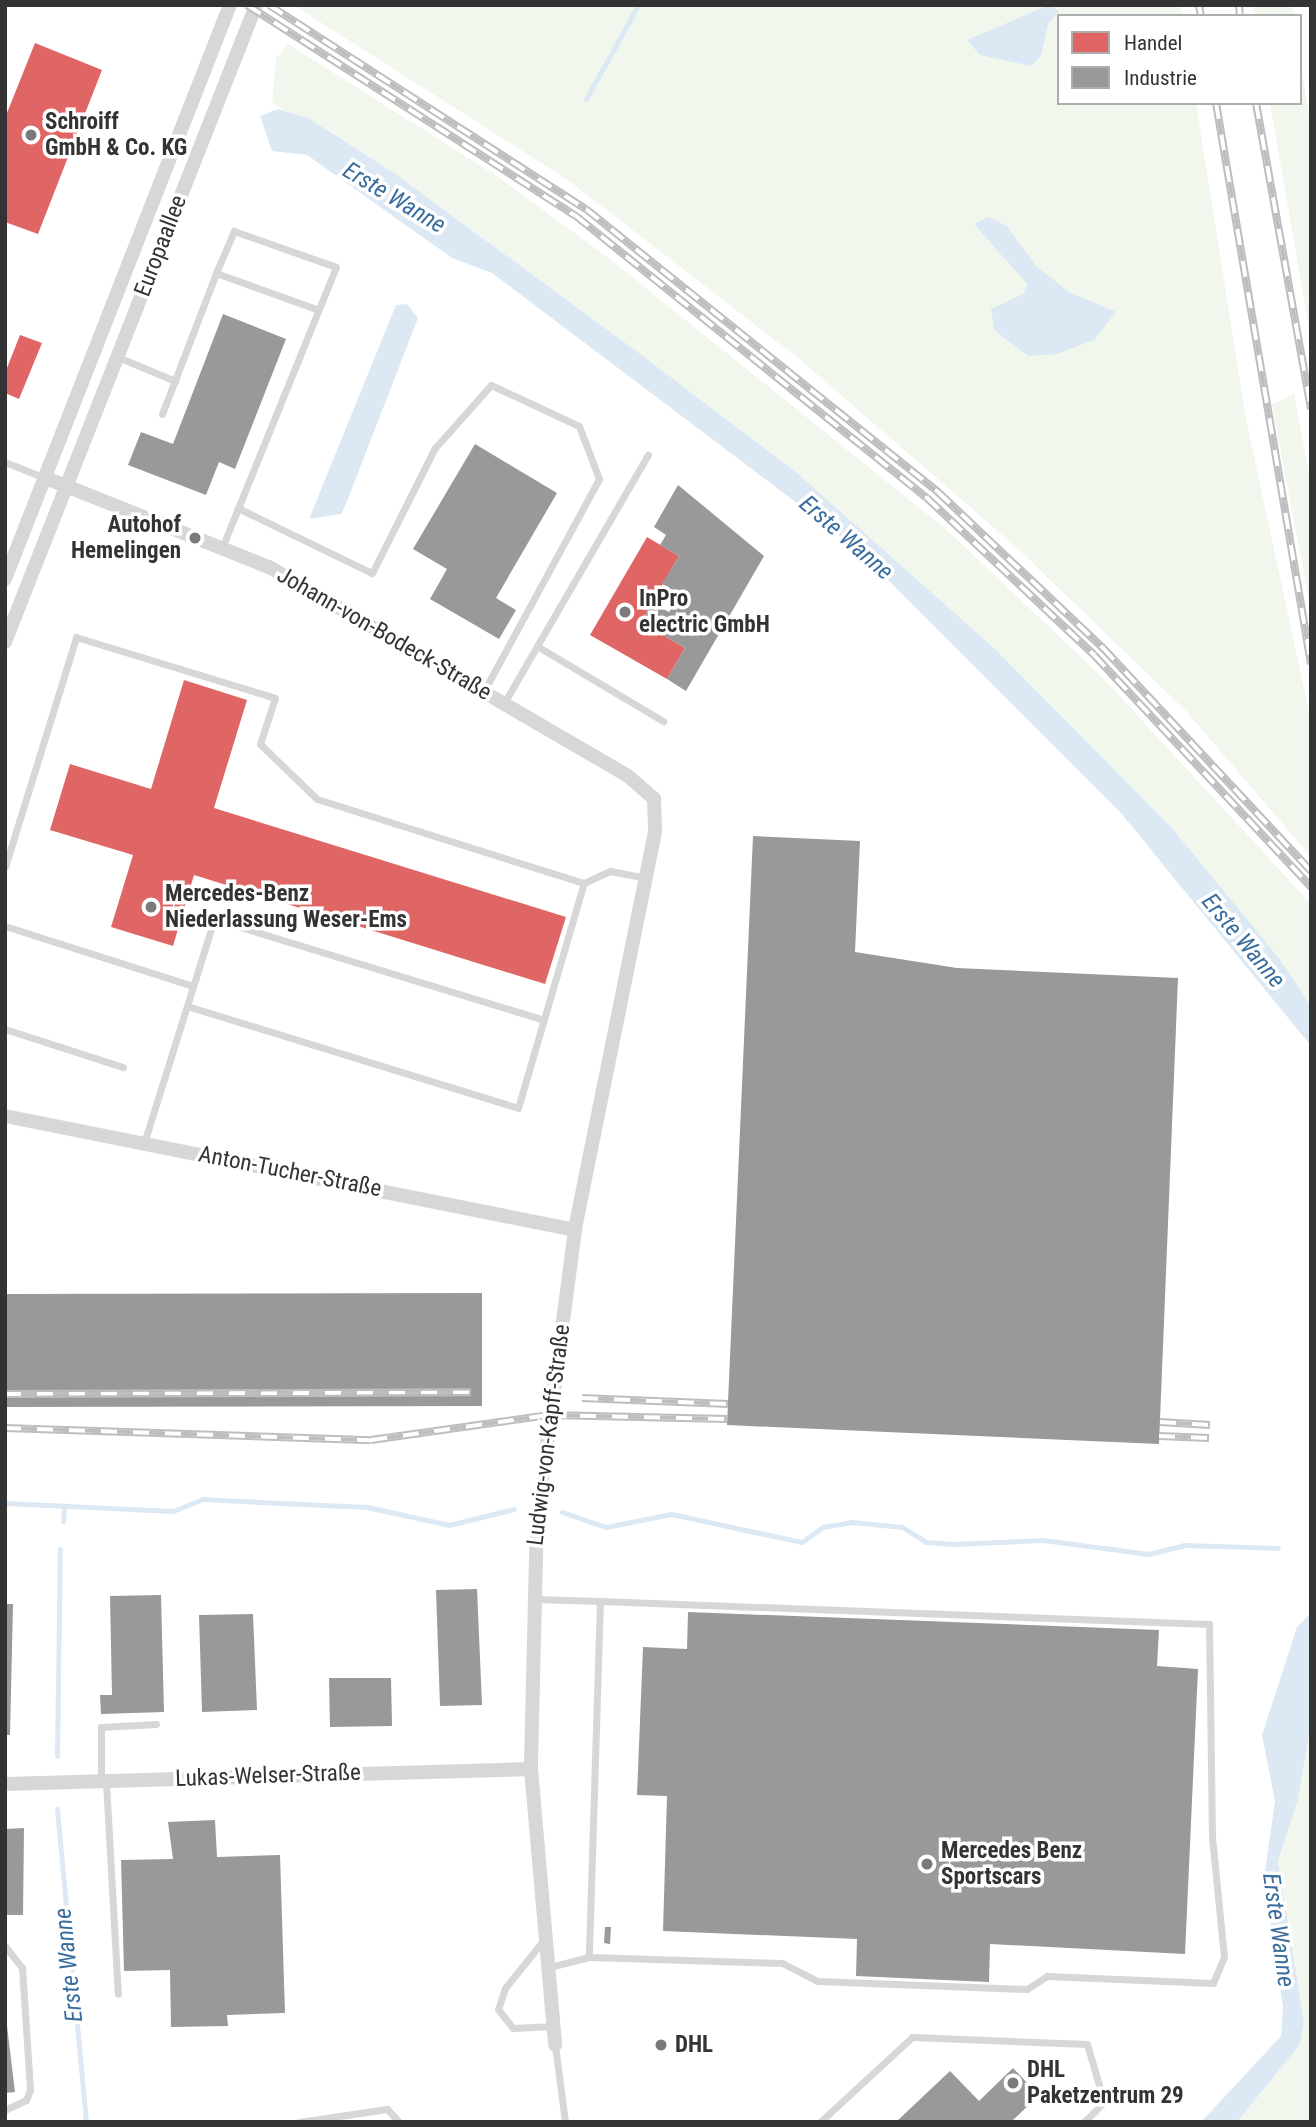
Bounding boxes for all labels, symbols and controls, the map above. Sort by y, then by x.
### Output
legend [1057,14,1302,105]
text: Handel [1124,31,1182,55]
text: Industrie [1124,66,1197,90]
place label: Schroiff GmbH & Co. KG [45,108,187,162]
marker: Schroiff GmbH & Co. KG [23,127,39,143]
water label: Erste Wanne [338,156,450,240]
street label: Europaallee [129,191,193,301]
water label: Erste Wanne [793,490,899,586]
place label: Autohof Hemelingen [71,511,181,565]
marker: Autohof Hemelingen [187,530,203,546]
street label: Johann-von-Bodeck-Straße [272,561,496,707]
place label: InPro electric GmbH [639,585,770,639]
marker: InPro electric GmbH [617,604,633,620]
place label: Mercedes-Benz Niederlassung Weser-Ems [165,880,407,934]
water label: Erste Wanne [1195,888,1291,994]
marker: Mercedes-Benz Niederlassung Weser-Ems [143,899,159,915]
street label: Anton-Tucher-Straße [196,1141,384,1203]
street label: Ludwig-von-Kapff-Straße [522,1323,576,1547]
street label: Lukas-Welser-Straße [175,1759,361,1793]
place label: Mercedes Benz Sportscars [941,1837,1082,1891]
marker: Mercedes Benz Sportscars [919,1856,935,1872]
water label: Erste Wanne [1256,1871,1300,1989]
water label: Erste Wanne [49,1907,89,2023]
place label: DHL [675,2031,713,2059]
marker: DHL [653,2037,669,2053]
place label: DHL Paketzentrum 29 [1027,2056,1184,2110]
marker: DHL Paketzentrum 29 [1005,2075,1021,2091]

